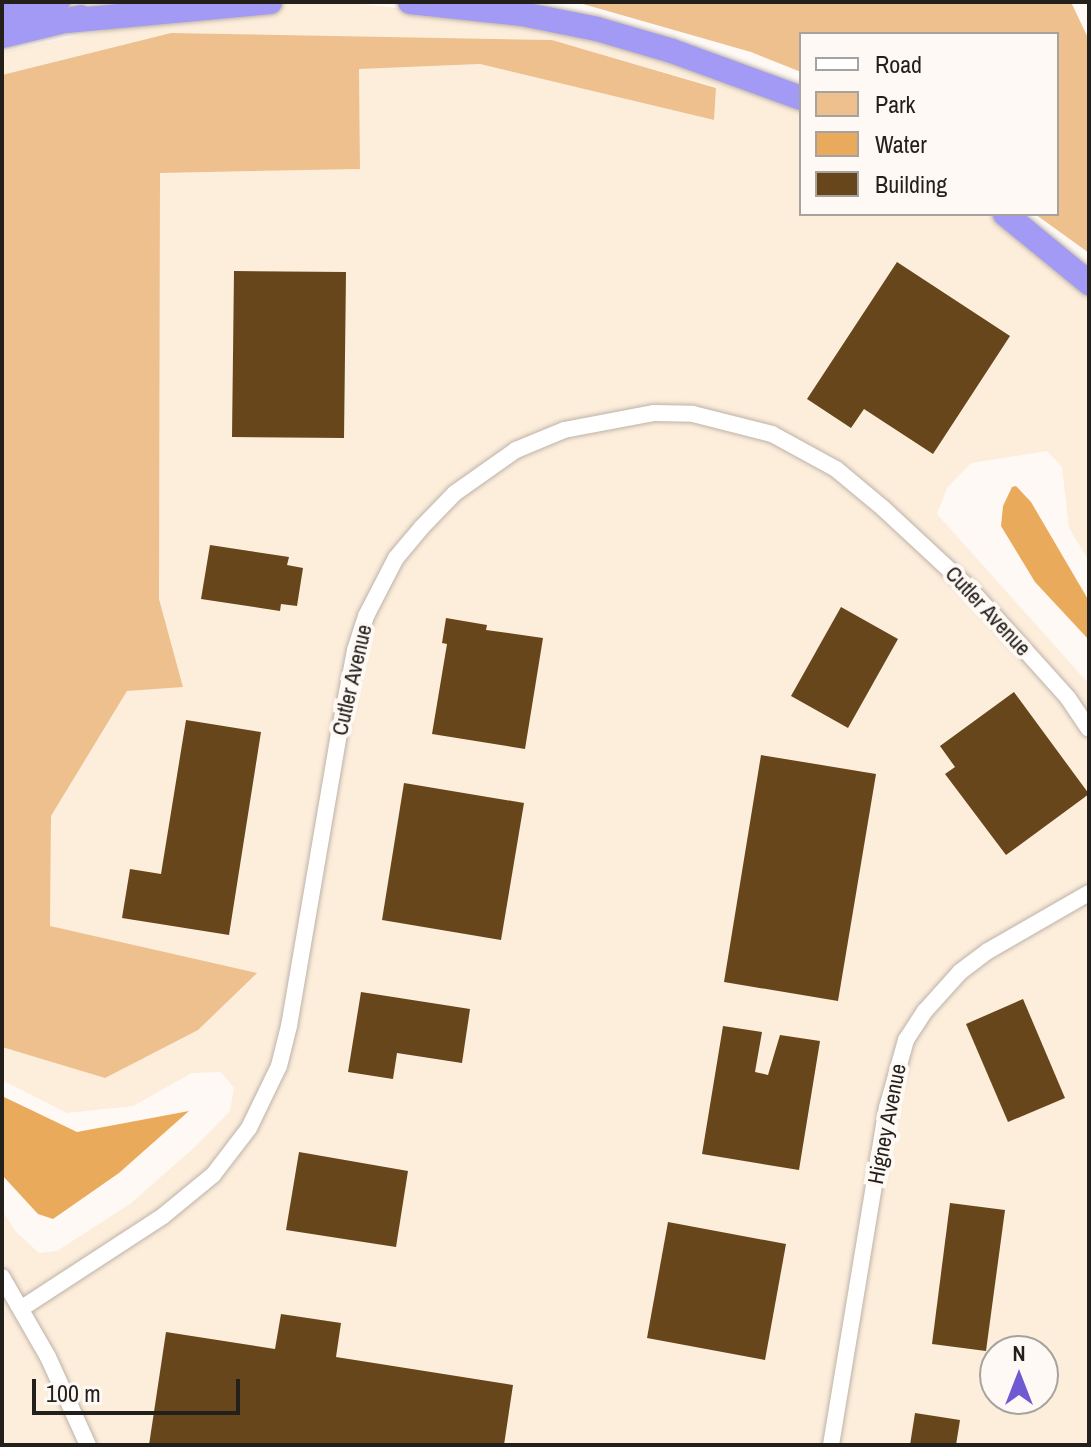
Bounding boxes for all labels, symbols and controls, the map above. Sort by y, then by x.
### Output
legend [799,32,1059,216]
text: Road [875,48,922,80]
text: Park [875,88,915,120]
text: Water [875,128,927,160]
text: Building [875,168,947,200]
street label: Cutler Avenue [939,560,1037,662]
street label: Cutler Avenue [326,621,378,739]
street label: Higney Avenue [862,1061,912,1187]
north arrow [979,1335,1059,1415]
text: N [1012,1338,1026,1368]
scale bar [36,1363,244,1413]
text: 100 m [46,1377,101,1409]

